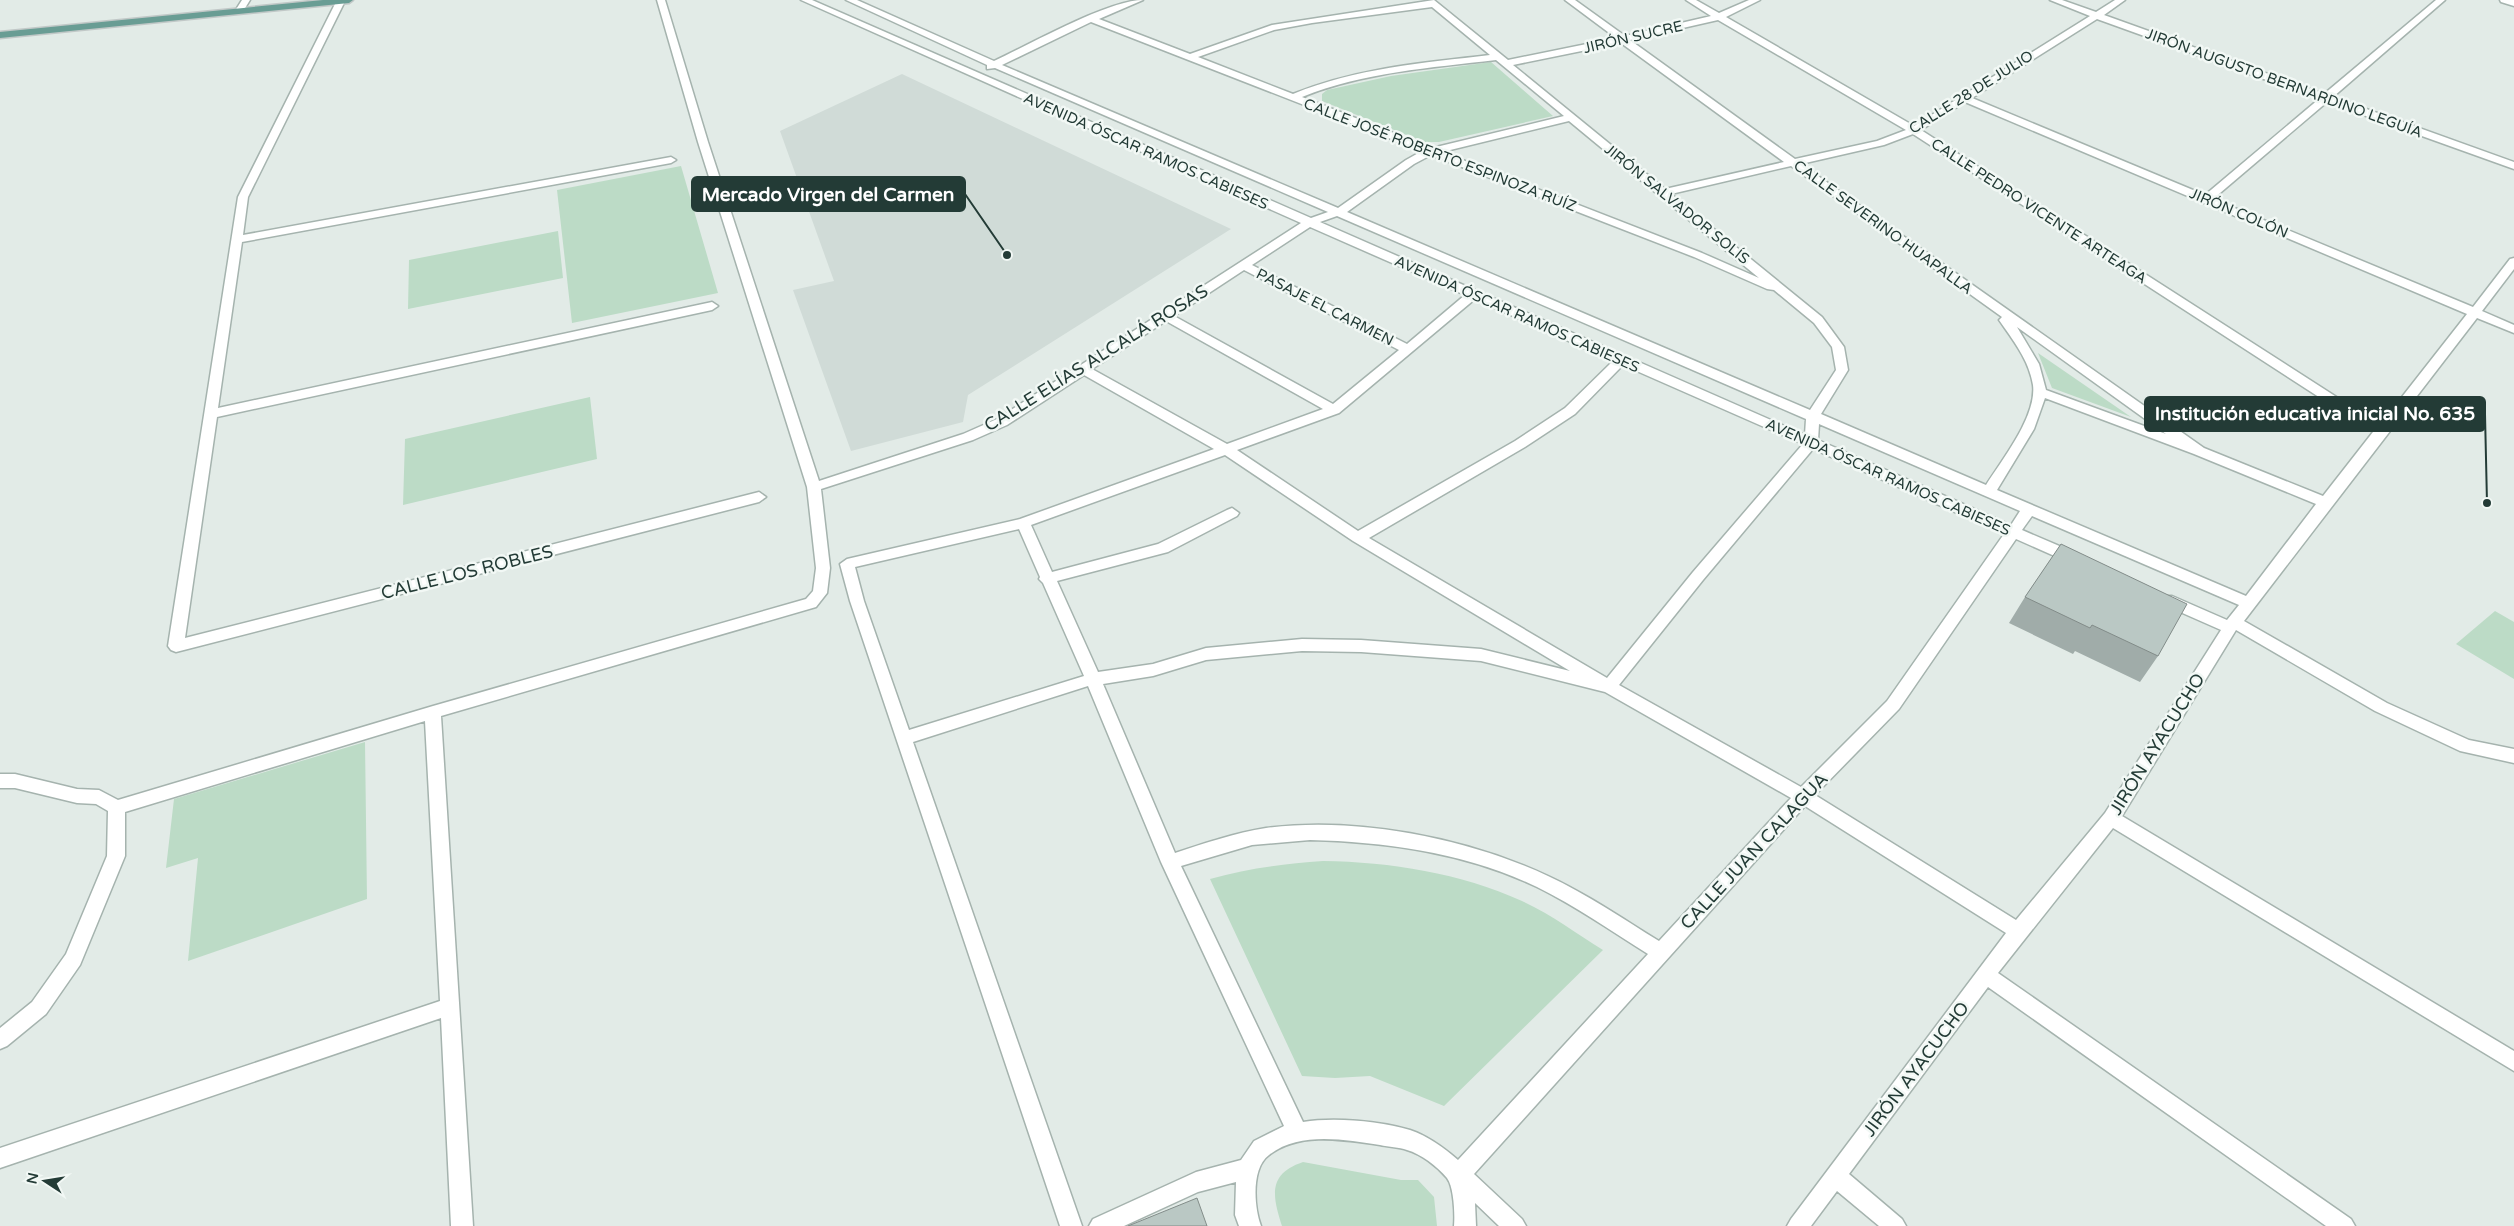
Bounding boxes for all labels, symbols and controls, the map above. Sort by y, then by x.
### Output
street label: JIRÓN SUCRE [1582,17,1684,57]
street label: JIRÓN AUGUSTO BERNARDINO LEGUÍA [2143,24,2425,142]
street label: CALLE 28 DE JULIO [1905,46,2037,138]
street label: AVENIDA ÓSCAR RAMOS CABIESES [1021,89,1271,213]
street label: CALLE JOSÉ ROBERTO ESPINOZA RUÍZ [1301,95,1579,215]
street label: CALLE PEDRO VICENTE ARTEAGA [1928,134,2150,288]
street label: JIRÓN SALVADOR SOLÍS [1601,140,1753,268]
street label: CALLE SEVERINO HUAPALLA [1790,156,1976,298]
callout: Mercado Virgen del Carmen [692,177,965,211]
text: Mercado Virgen del Carmen [702,184,954,207]
street label: JIRÓN COLÓN [2187,184,2291,242]
street label: AVENIDA ÓSCAR RAMOS CABIESES [1392,252,1642,376]
street label: PASAJE EL CARMEN [1253,264,1397,350]
street label: CALLE ELÍAS ALCALÁ ROSAS [980,280,1212,436]
callout: Institución educativa inicial No. 635 [2145,397,2485,431]
text: Institución educativa inicial No. 635 [2155,403,2475,425]
street label: AVENIDA ÓSCAR RAMOS CABIESES [1763,415,2013,539]
street label: CALLE LOS ROBLES [379,540,555,604]
street label: JIRÓN AYACUCHO [2105,669,2209,819]
street label: CALLE JUAN CALAGUA [1676,768,1832,934]
street label: JIRÓN AYACUCHO [1858,997,1974,1141]
north arrow [20,1156,70,1206]
text: N [23,1171,42,1186]

